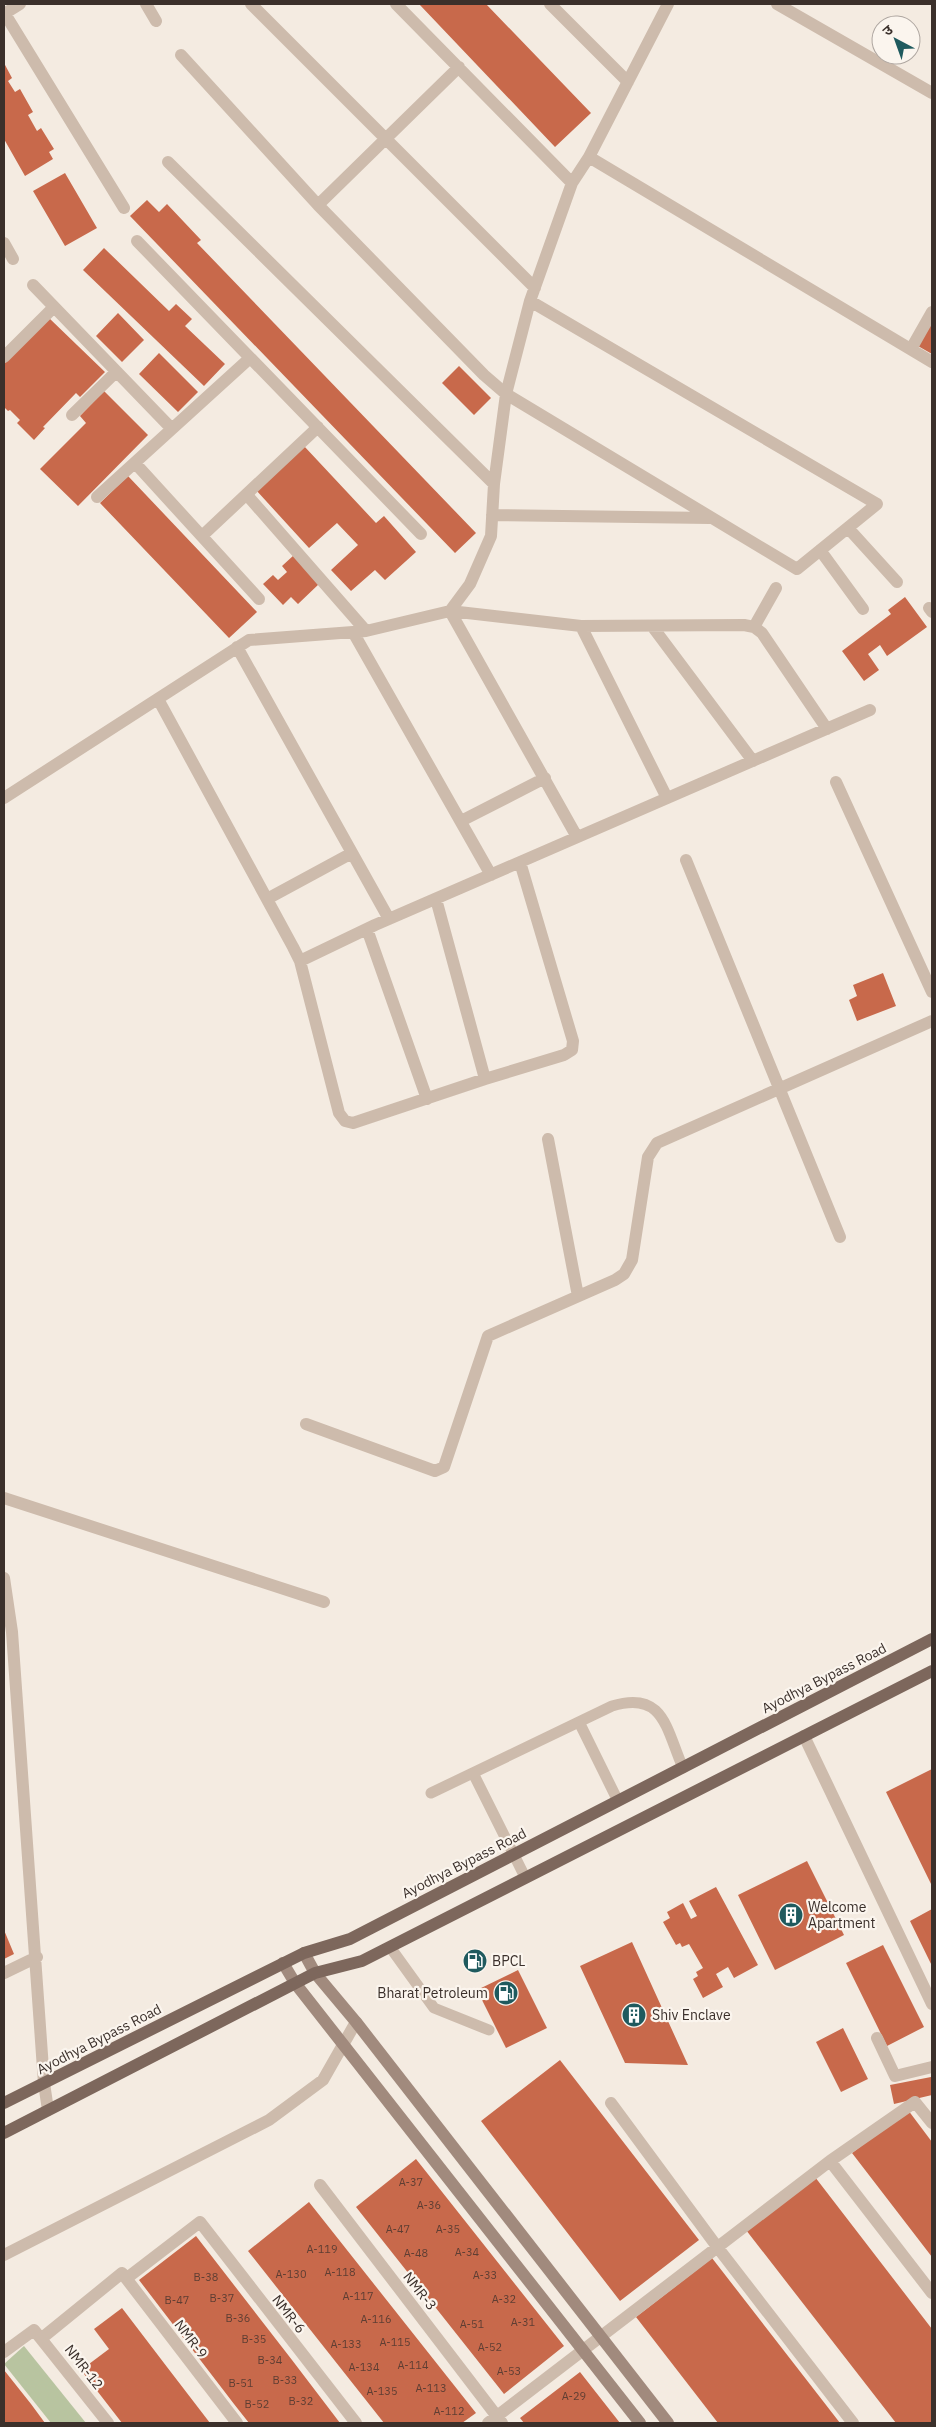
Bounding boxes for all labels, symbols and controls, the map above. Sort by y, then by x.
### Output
north arrow [871,15,921,65]
text: उ [878,20,897,40]
street label: Ayodhya Bypass Road [759,1639,889,1717]
street label: Ayodhya Bypass Road [399,1824,529,1902]
place label: Welcome Apartment [808,1898,876,1932]
building icon: Welcome Apartment [778,1902,804,1928]
fuel station icon: BPCL [462,1948,488,1974]
place label: BPCL [492,1952,525,1970]
fuel station icon: Bharat Petroleum [493,1980,519,2006]
place label: Bharat Petroleum [377,1984,488,2002]
street label: Ayodhya Bypass Road [34,2000,164,2078]
building icon: Shiv Enclave [621,2002,647,2028]
place label: Shiv Enclave [652,2006,731,2024]
house number: A-37 [399,2175,423,2189]
house number: A-36 [417,2198,441,2212]
house number: A-47 [386,2222,410,2236]
house number: A-35 [436,2222,460,2236]
house number: A-119 [306,2242,338,2256]
house number: A-34 [455,2245,480,2259]
house number: A-48 [404,2246,428,2260]
house number: A-118 [324,2265,356,2279]
house number: A-130 [275,2267,307,2281]
street label: NMR-3 [399,2268,441,2314]
house number: A-33 [473,2268,497,2282]
house number: B-38 [194,2270,218,2284]
house number: A-117 [342,2289,374,2303]
house number: B-37 [210,2291,234,2305]
street label: NMR-6 [268,2291,310,2337]
house number: A-32 [492,2292,516,2306]
house number: B-47 [165,2293,189,2307]
house number: B-36 [226,2311,250,2325]
house number: A-116 [360,2312,392,2326]
house number: A-31 [511,2315,536,2329]
street label: NMR-9 [171,2316,211,2362]
house number: A-51 [460,2317,485,2331]
house number: B-35 [242,2332,266,2346]
house number: A-115 [379,2335,411,2349]
house number: A-133 [330,2337,362,2351]
house number: A-52 [478,2340,502,2354]
street label: NMR-12 [61,2341,107,2393]
house number: B-34 [258,2353,283,2367]
house number: A-114 [397,2358,429,2372]
house number: A-134 [348,2360,380,2374]
house number: A-53 [497,2364,521,2378]
house number: B-33 [273,2373,297,2387]
house number: B-51 [229,2376,254,2390]
house number: A-113 [415,2381,447,2395]
house number: A-135 [366,2384,398,2398]
house number: A-29 [562,2389,586,2403]
house number: B-32 [289,2394,313,2408]
house number: B-52 [245,2397,269,2411]
house number: A-112 [433,2404,465,2418]

